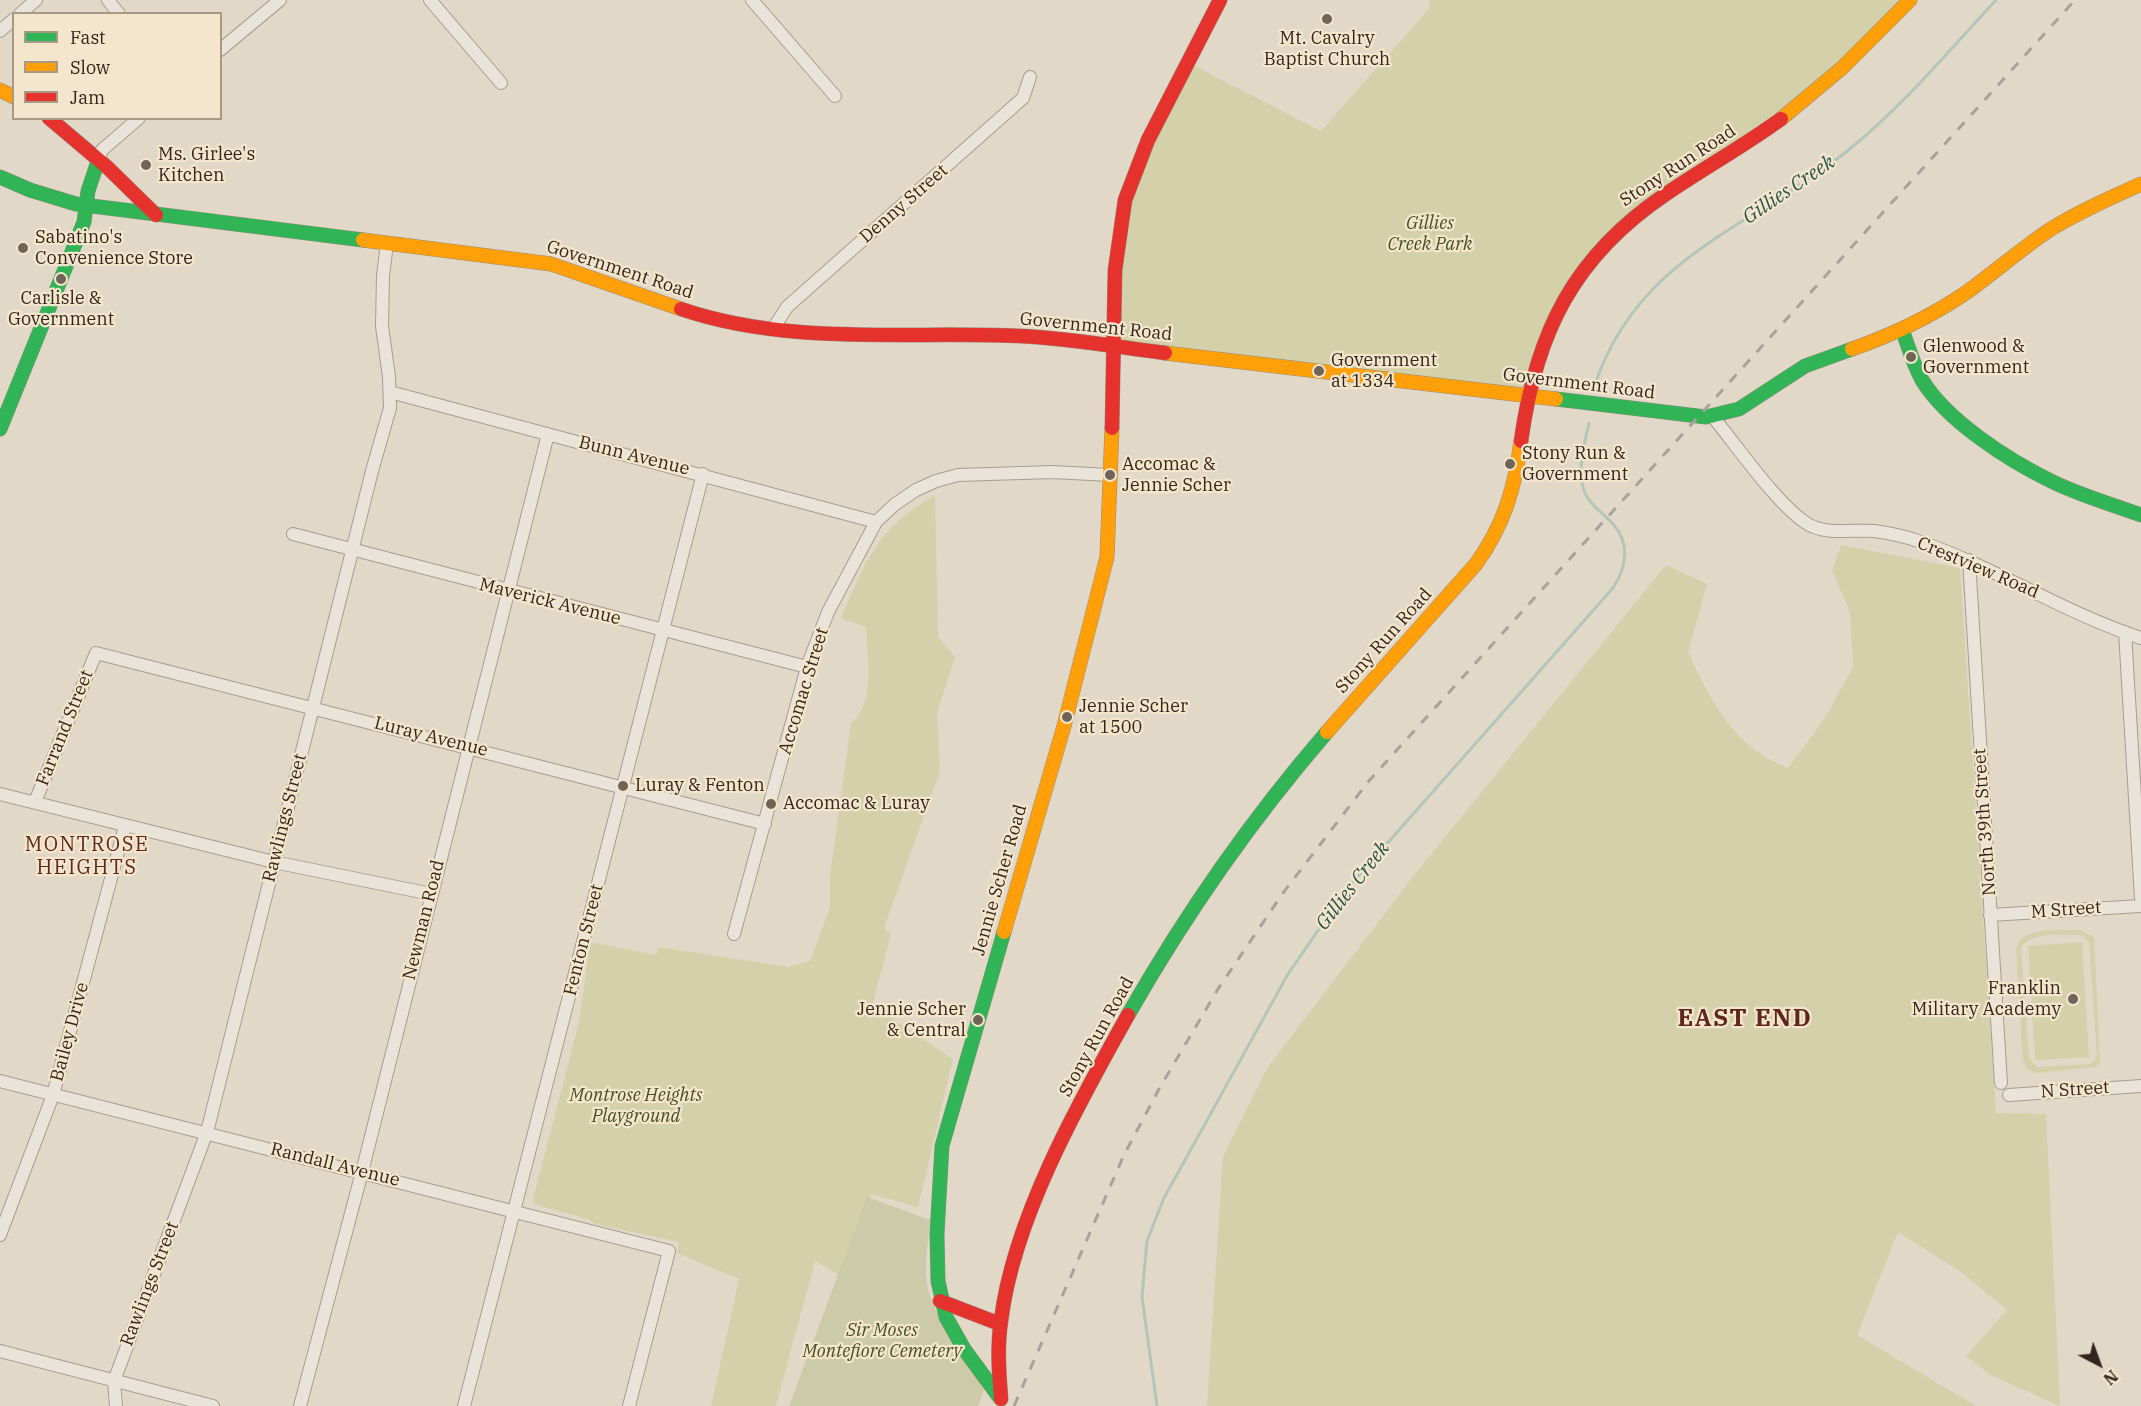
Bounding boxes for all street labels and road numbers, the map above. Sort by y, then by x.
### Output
street label: Stony Run Road [1616,120,1740,212]
street label: Denny Street [856,160,952,248]
street label: Government Road [544,236,696,304]
street label: Government Road [1019,308,1173,346]
street label: Government Road [1502,364,1656,404]
street label: Bunn Avenue [576,432,692,480]
street label: Crestview Road [1914,533,2042,603]
street label: Maverick Avenue [477,574,623,630]
street label: Stony Run Road [1331,584,1437,698]
street label: Accomac Street [774,625,834,757]
street label: Farrand Street [32,667,98,789]
street label: Luray Avenue [372,712,490,762]
street label: North 39th Street [1969,747,2001,897]
street label: Rawlings Street [259,752,311,884]
street label: Jennie Scher Road [968,802,1032,958]
street label: Newman Road [399,858,449,982]
street label: Fenton Street [560,882,608,998]
street label: M Street [2030,897,2102,923]
street label: Stony Run Road [1055,973,1139,1101]
street label: Bailey Drive [46,980,94,1084]
street label: N Street [2040,1077,2110,1103]
street label: Randall Avenue [268,1139,402,1191]
street label: Rawlings Street [116,1219,184,1349]

